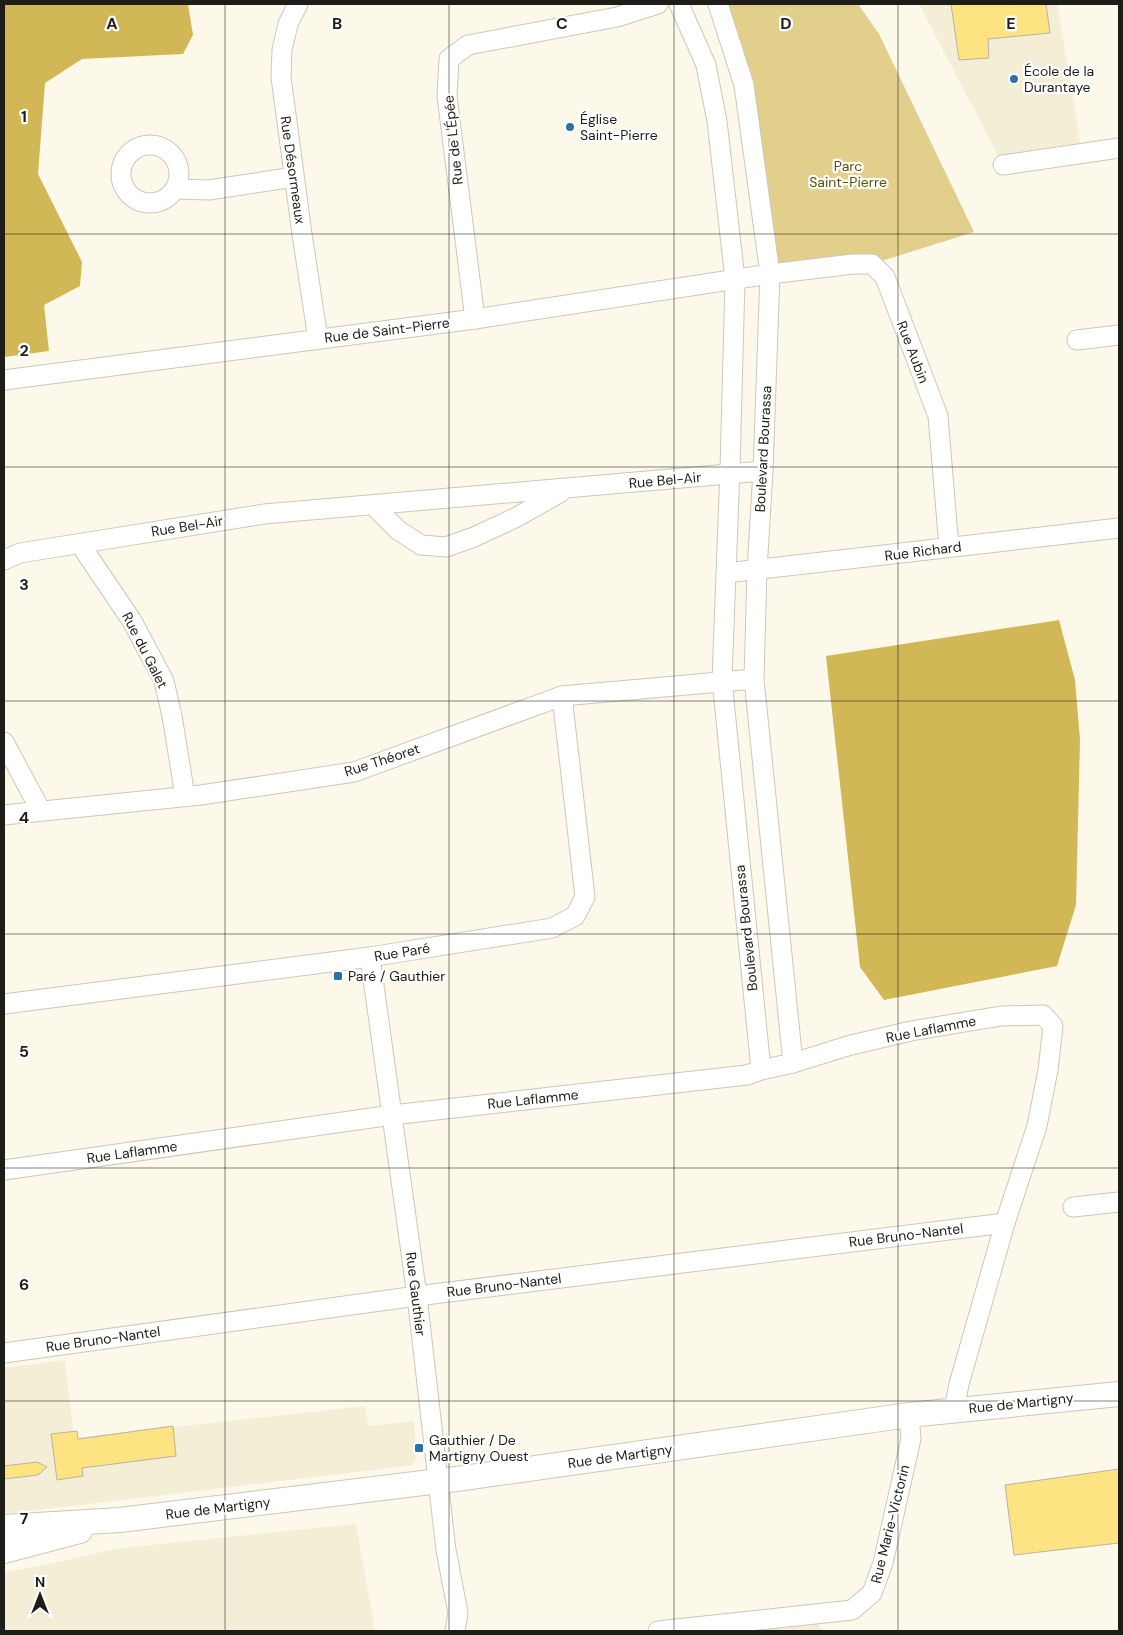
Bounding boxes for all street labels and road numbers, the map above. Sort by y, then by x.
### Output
street label: Rue de L'Épée [439,94,467,186]
street label: Rue Désormeaux [276,115,310,225]
street label: Rue de Saint-Pierre [323,313,451,347]
street label: Rue Aubin [893,318,933,386]
street label: Boulevard Bourassa [751,385,775,513]
street label: Rue Bel-Air [628,468,702,492]
street label: Rue Bel-Air [150,511,224,541]
street label: Rue Richard [884,537,962,565]
street label: Rue du Galet [118,609,172,691]
street label: Rue Théoret [342,739,422,781]
street label: Boulevard Bourassa [730,864,762,992]
street label: Rue Paré [373,939,431,965]
street label: Rue Laflamme [884,1011,978,1047]
street label: Rue Laflamme [487,1085,579,1113]
street label: Rue Laflamme [85,1137,179,1167]
street label: Rue Bruno-Nantel [848,1219,964,1251]
street label: Rue Gauthier [402,1251,430,1337]
street label: Rue Bruno-Nantel [446,1269,562,1301]
street label: Rue Bruno-Nantel [45,1322,161,1356]
street label: Rue de Martigny [968,1389,1075,1417]
street label: Rue de Martigny [567,1440,674,1472]
street label: Rue Marie-Victorin [867,1463,913,1585]
street label: Rue de Martigny [165,1493,272,1523]

